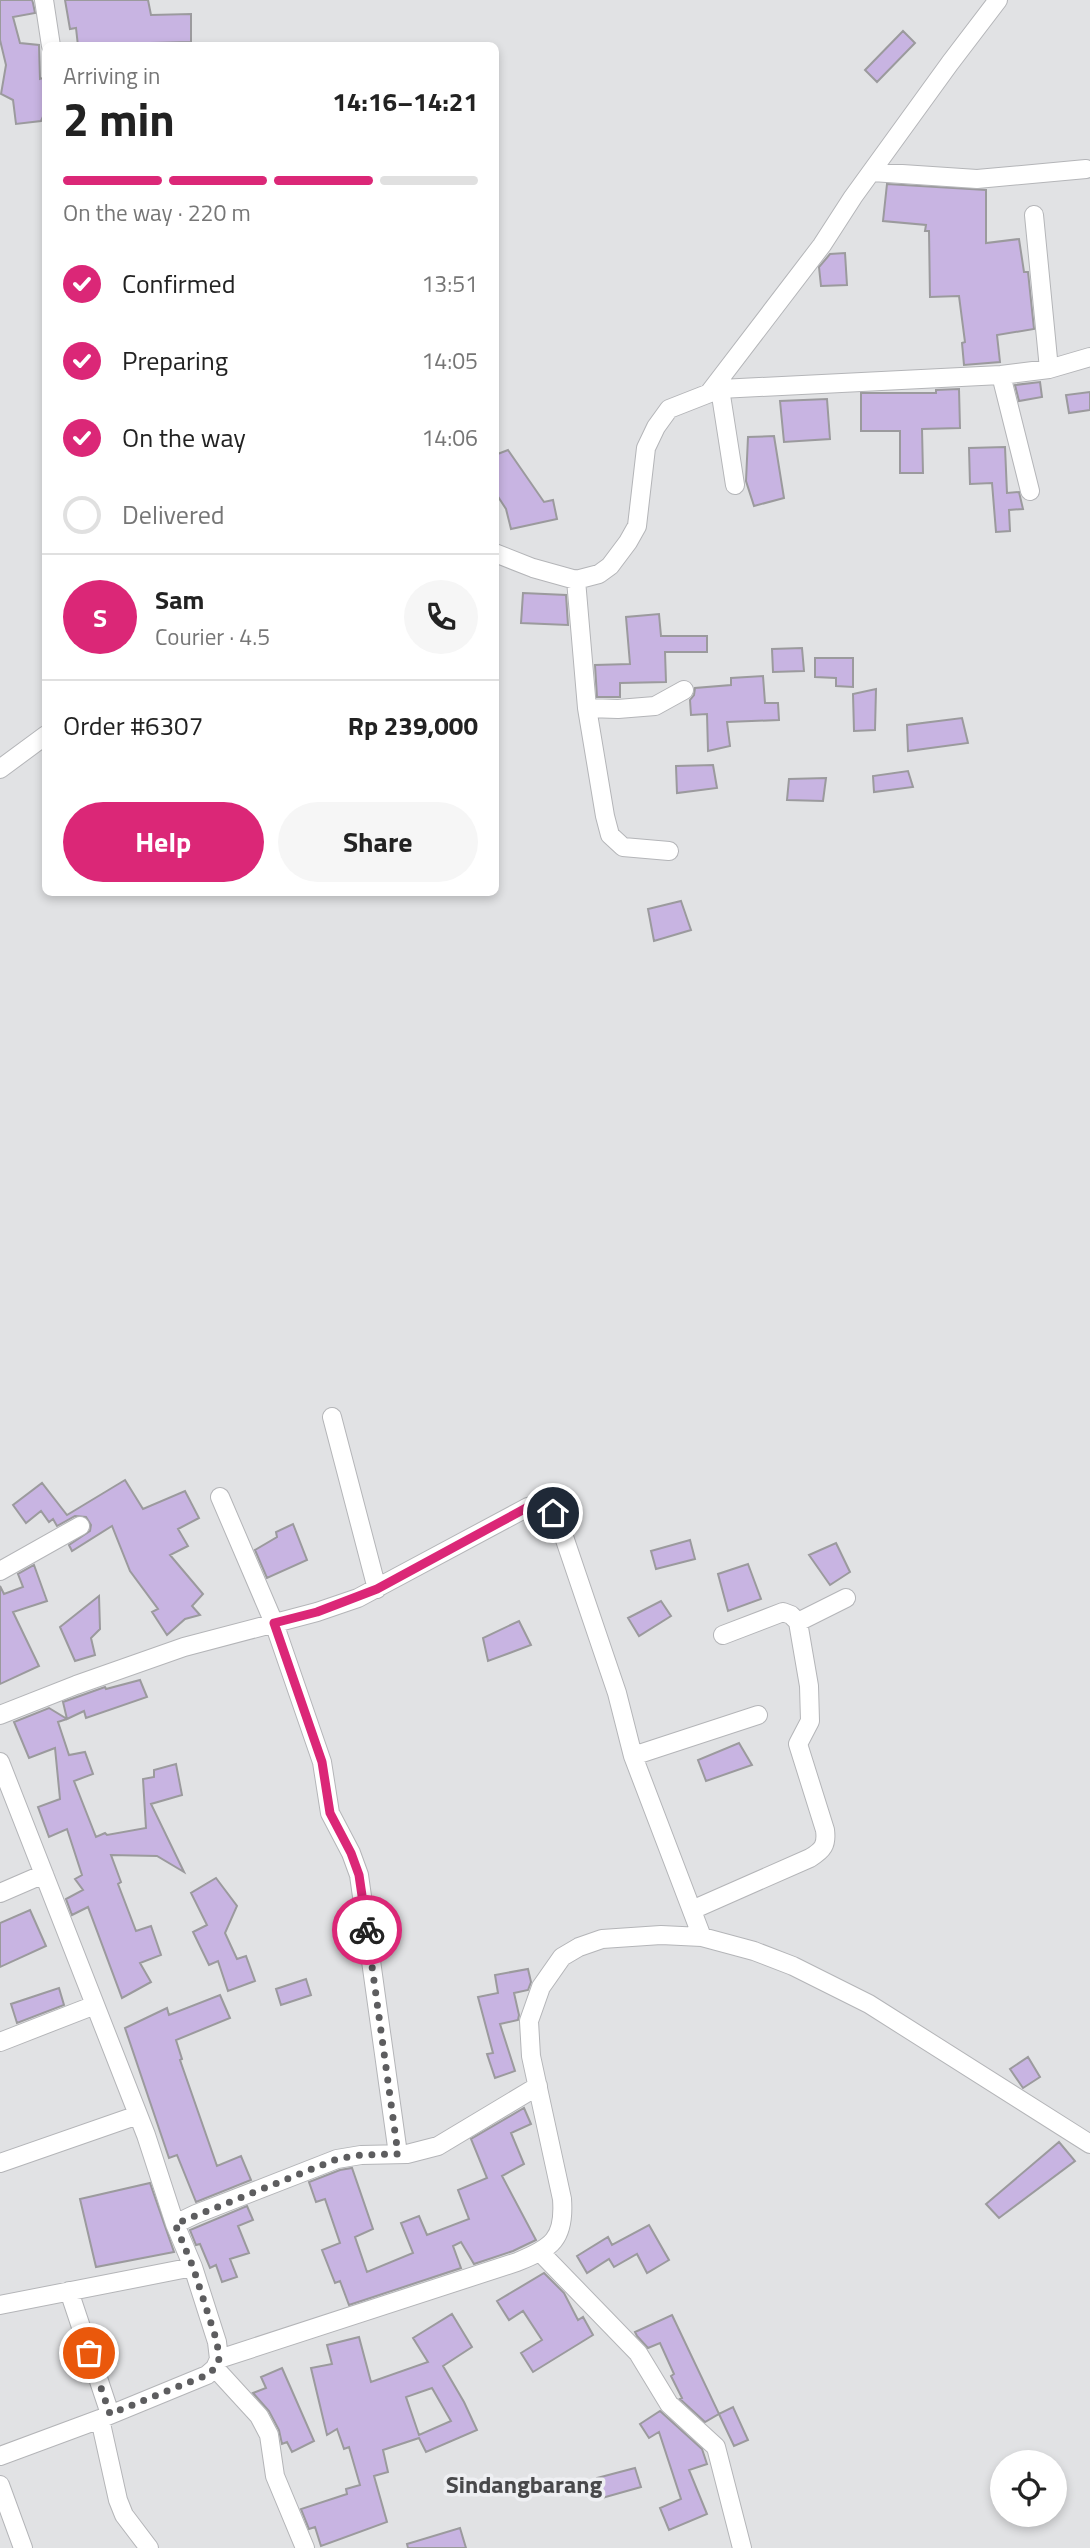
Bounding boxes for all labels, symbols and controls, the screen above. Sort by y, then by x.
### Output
text: Arriving in [63,58,160,93]
text: 14:16–14:21 [332,82,478,121]
text: 2 min [63,84,175,154]
text: On the way · 220 m [63,195,251,230]
text: Confirmed [122,264,236,303]
icon: check [63,265,101,303]
text: 13:51 [421,266,478,301]
text: Preparing [122,341,228,380]
icon: check [63,342,101,380]
text: 14:05 [421,343,478,378]
text: On the way [122,418,246,457]
icon: check [63,419,101,457]
text: 14:06 [421,420,478,455]
text: Delivered [122,495,225,534]
text: Sam [155,580,204,619]
button: phone [404,580,478,654]
text: S [93,598,107,637]
text: Courier · 4.5 [155,619,270,654]
text: Order #6307 [63,706,203,745]
text: Rp 239,000 [348,706,478,745]
button: Help [63,802,264,882]
button: Share [278,802,478,882]
pin [523,1483,583,1543]
icon: home [534,1494,572,1532]
courier [332,1895,402,1965]
icon: bike [348,1911,386,1949]
pin [59,2323,119,2383]
icon: bag [70,2334,108,2372]
map controls [990,2450,1067,2527]
button: locate [990,2450,1067,2527]
district label: Sindangbarang [446,2466,603,2502]

